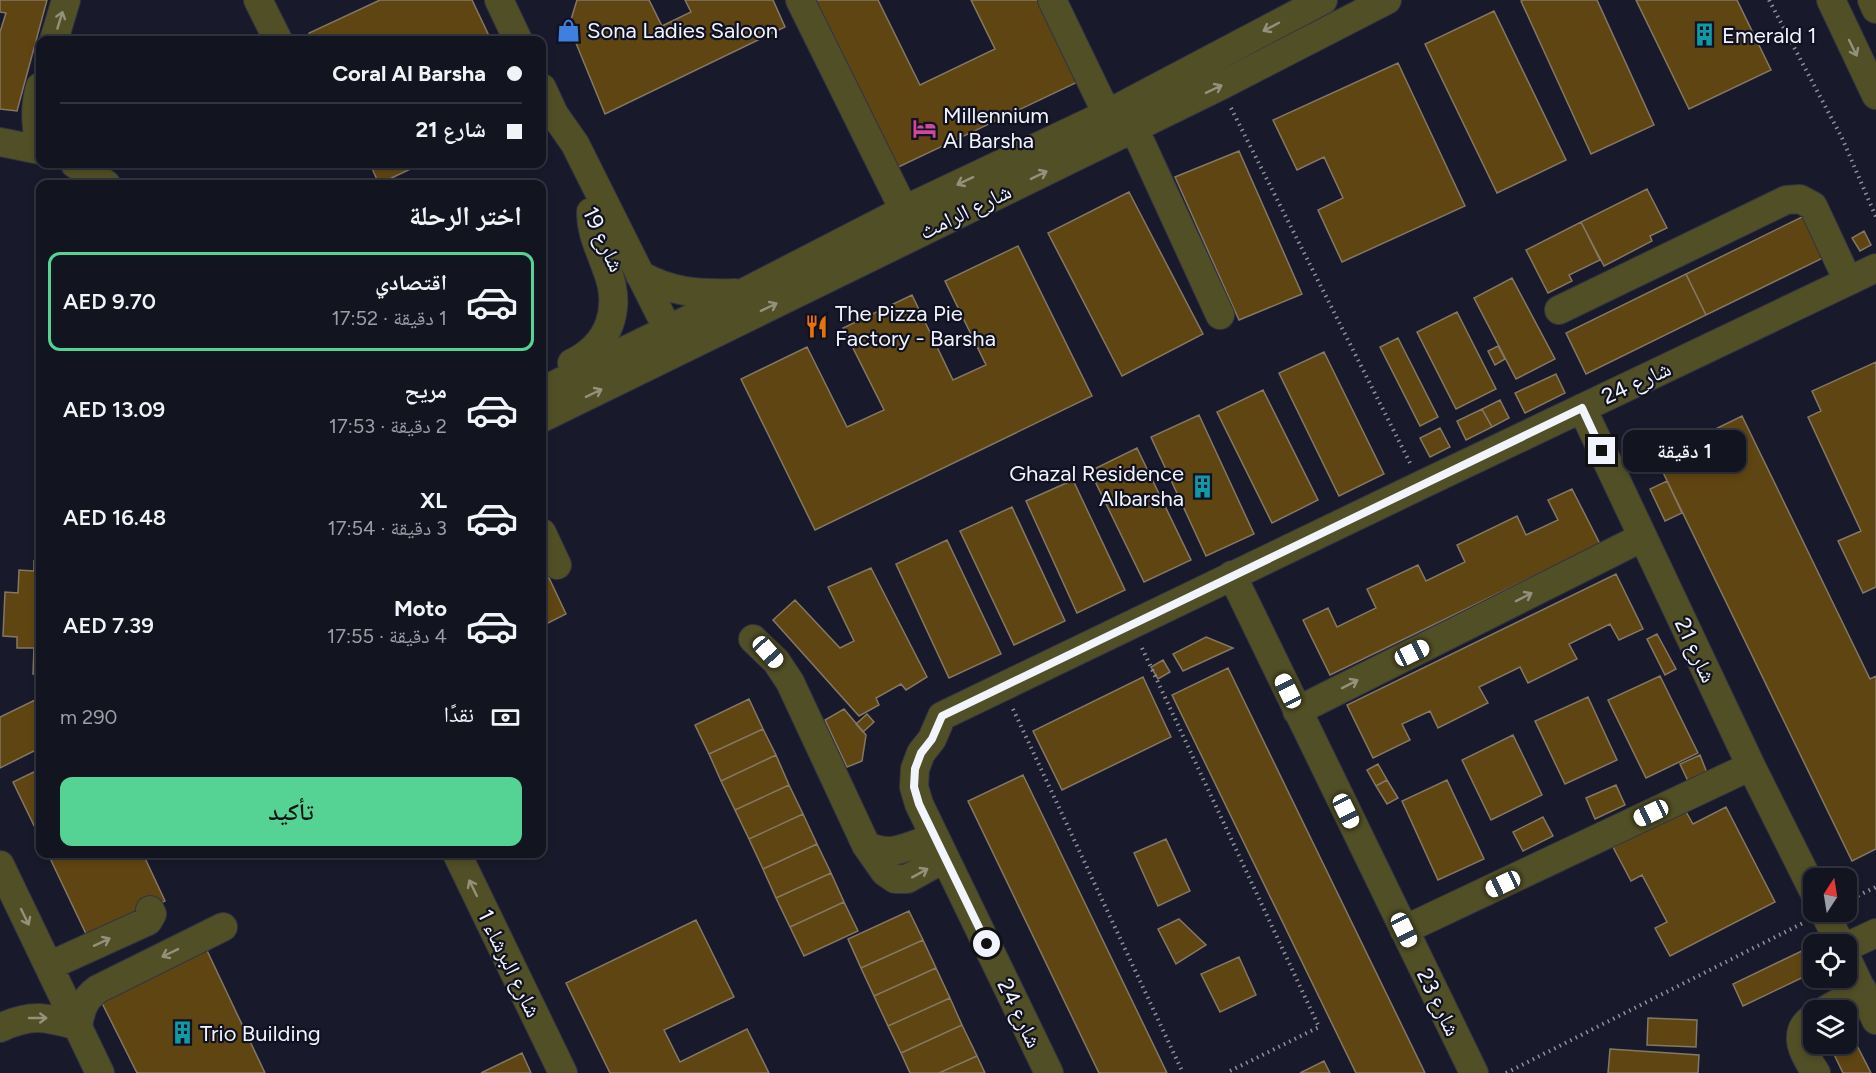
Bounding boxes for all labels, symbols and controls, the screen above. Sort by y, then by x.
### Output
one-way arrow [55,11,66,30]
shop icon: Sona Ladies Saloon [556,17,582,43]
place label: Sona Ladies Saloon [587,17,778,44]
one-way arrow [1263,21,1280,33]
building icon: Emerald 1 [1691,22,1717,48]
place label: Emerald 1 [1722,22,1817,49]
one-way arrow [1848,38,1860,56]
text: Coral Al Barsha [332,60,486,87]
one-way arrow [1204,83,1222,94]
place label: Millennium Al Barsha [943,102,1049,154]
hotel icon: Millennium Al Barsha [912,115,938,141]
text: شارع 21 [415,116,486,143]
one-way arrow [1029,169,1047,180]
one-way arrow [957,175,975,187]
street label: شارع الرامث [915,178,1016,245]
text: اختر الرحلة [409,199,522,232]
street label: شارع 19 [577,202,630,276]
text: اقتصادي [375,269,447,296]
icon: car [465,275,519,329]
text: AED 9.70 [63,288,156,315]
place label: The Pizza Pie Factory - Barsha [835,300,996,352]
one-way arrow [760,301,778,313]
text: 1 دقيقة · 17:52 [331,306,447,330]
restaurant icon: The Pizza Pie Factory - Barsha [804,313,830,339]
street label: شارع 24 [1597,355,1675,410]
text: مريح [404,377,447,404]
icon: car [465,383,519,437]
one-way arrow [585,387,603,399]
text: AED 13.09 [63,396,165,423]
text: 2 دقيقة · 17:53 [329,414,447,438]
callout: 1 دقيقة [1623,430,1746,472]
route end [1588,437,1615,464]
text: 1 دقيقة [1657,439,1712,463]
place label: Ghazal Residence Albarsha [1009,460,1184,512]
building icon: Ghazal Residence Albarsha [1189,473,1215,499]
text: XL [420,487,447,514]
icon: car [465,491,519,545]
text: AED 16.48 [63,504,166,531]
text: 3 دقيقة · 17:54 [328,516,447,540]
one-way arrow [1515,591,1532,603]
text: Moto [394,595,447,622]
icon: car [465,599,519,653]
text: AED 7.39 [63,612,154,639]
street label: شارع 21 [1669,613,1722,687]
text: 4 دقيقة · 17:55 [327,624,447,648]
car [749,633,787,671]
car [1392,637,1432,669]
car [1272,671,1304,711]
one-way arrow [1340,678,1358,690]
text: نقدًا [444,701,474,728]
icon: cash [489,701,522,734]
text: 290 m [60,705,117,729]
button: تأكيد [60,777,522,846]
car [1330,791,1362,831]
car [1631,797,1671,829]
one-way arrow [911,866,928,878]
car [1483,868,1523,900]
north arrow [1803,868,1857,922]
map controls [1803,868,1857,1054]
one-way arrow [467,879,479,897]
street label: شارع البرشاء 1 [472,905,547,1022]
one-way arrow [20,908,32,926]
car [1388,910,1420,950]
route start [973,930,1000,957]
button: locate [1803,934,1857,988]
one-way arrow [93,936,111,947]
one-way arrow [162,948,180,959]
street label: شارع 23 [1411,964,1466,1040]
street label: شارع 24 [991,974,1048,1052]
button: layers [1803,1000,1857,1054]
one-way arrow [28,1012,48,1024]
building icon: Trio Building [169,1020,195,1046]
place label: Trio Building [200,1020,321,1047]

